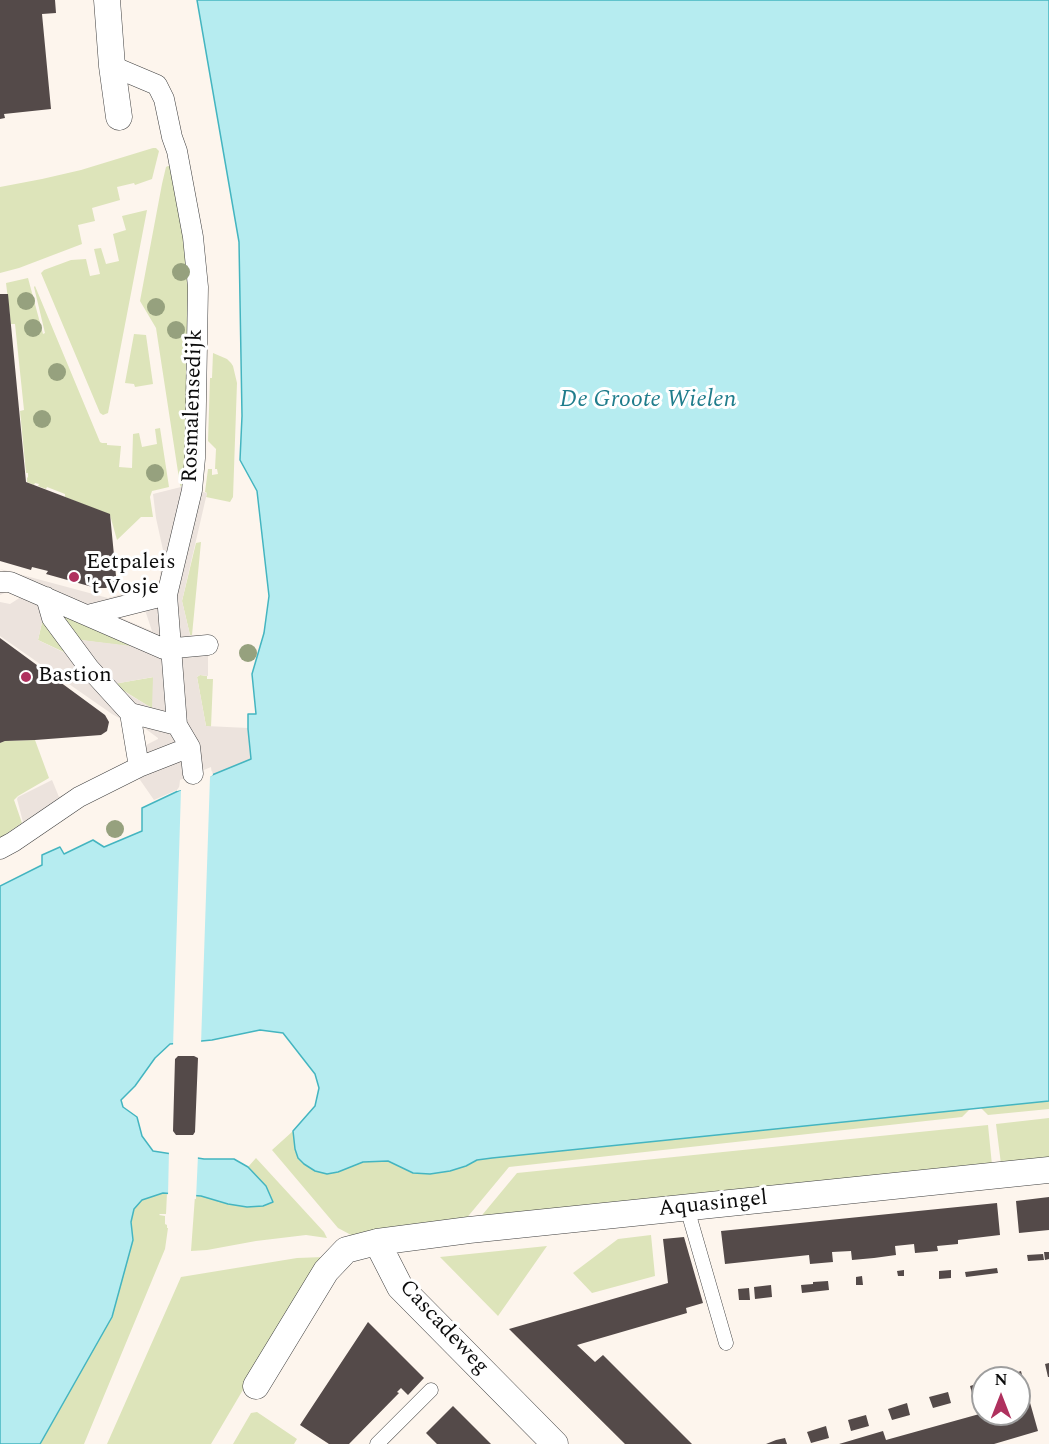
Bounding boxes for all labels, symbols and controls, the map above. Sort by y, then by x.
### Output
street label: Rosmalensedijk [178,329,210,483]
water label: De Groote Wielen [560,387,736,415]
place label: Eetpaleis 't Vosje [86,551,176,602]
marker: Eetpaleis 't Vosje [67,570,81,584]
place label: Bastion [38,664,112,690]
marker: Bastion [19,670,33,684]
street label: Aquasingel [657,1186,769,1224]
street label: Cascadeweg [393,1275,493,1381]
north arrow [971,1366,1031,1426]
text: N [994,1368,1008,1392]

